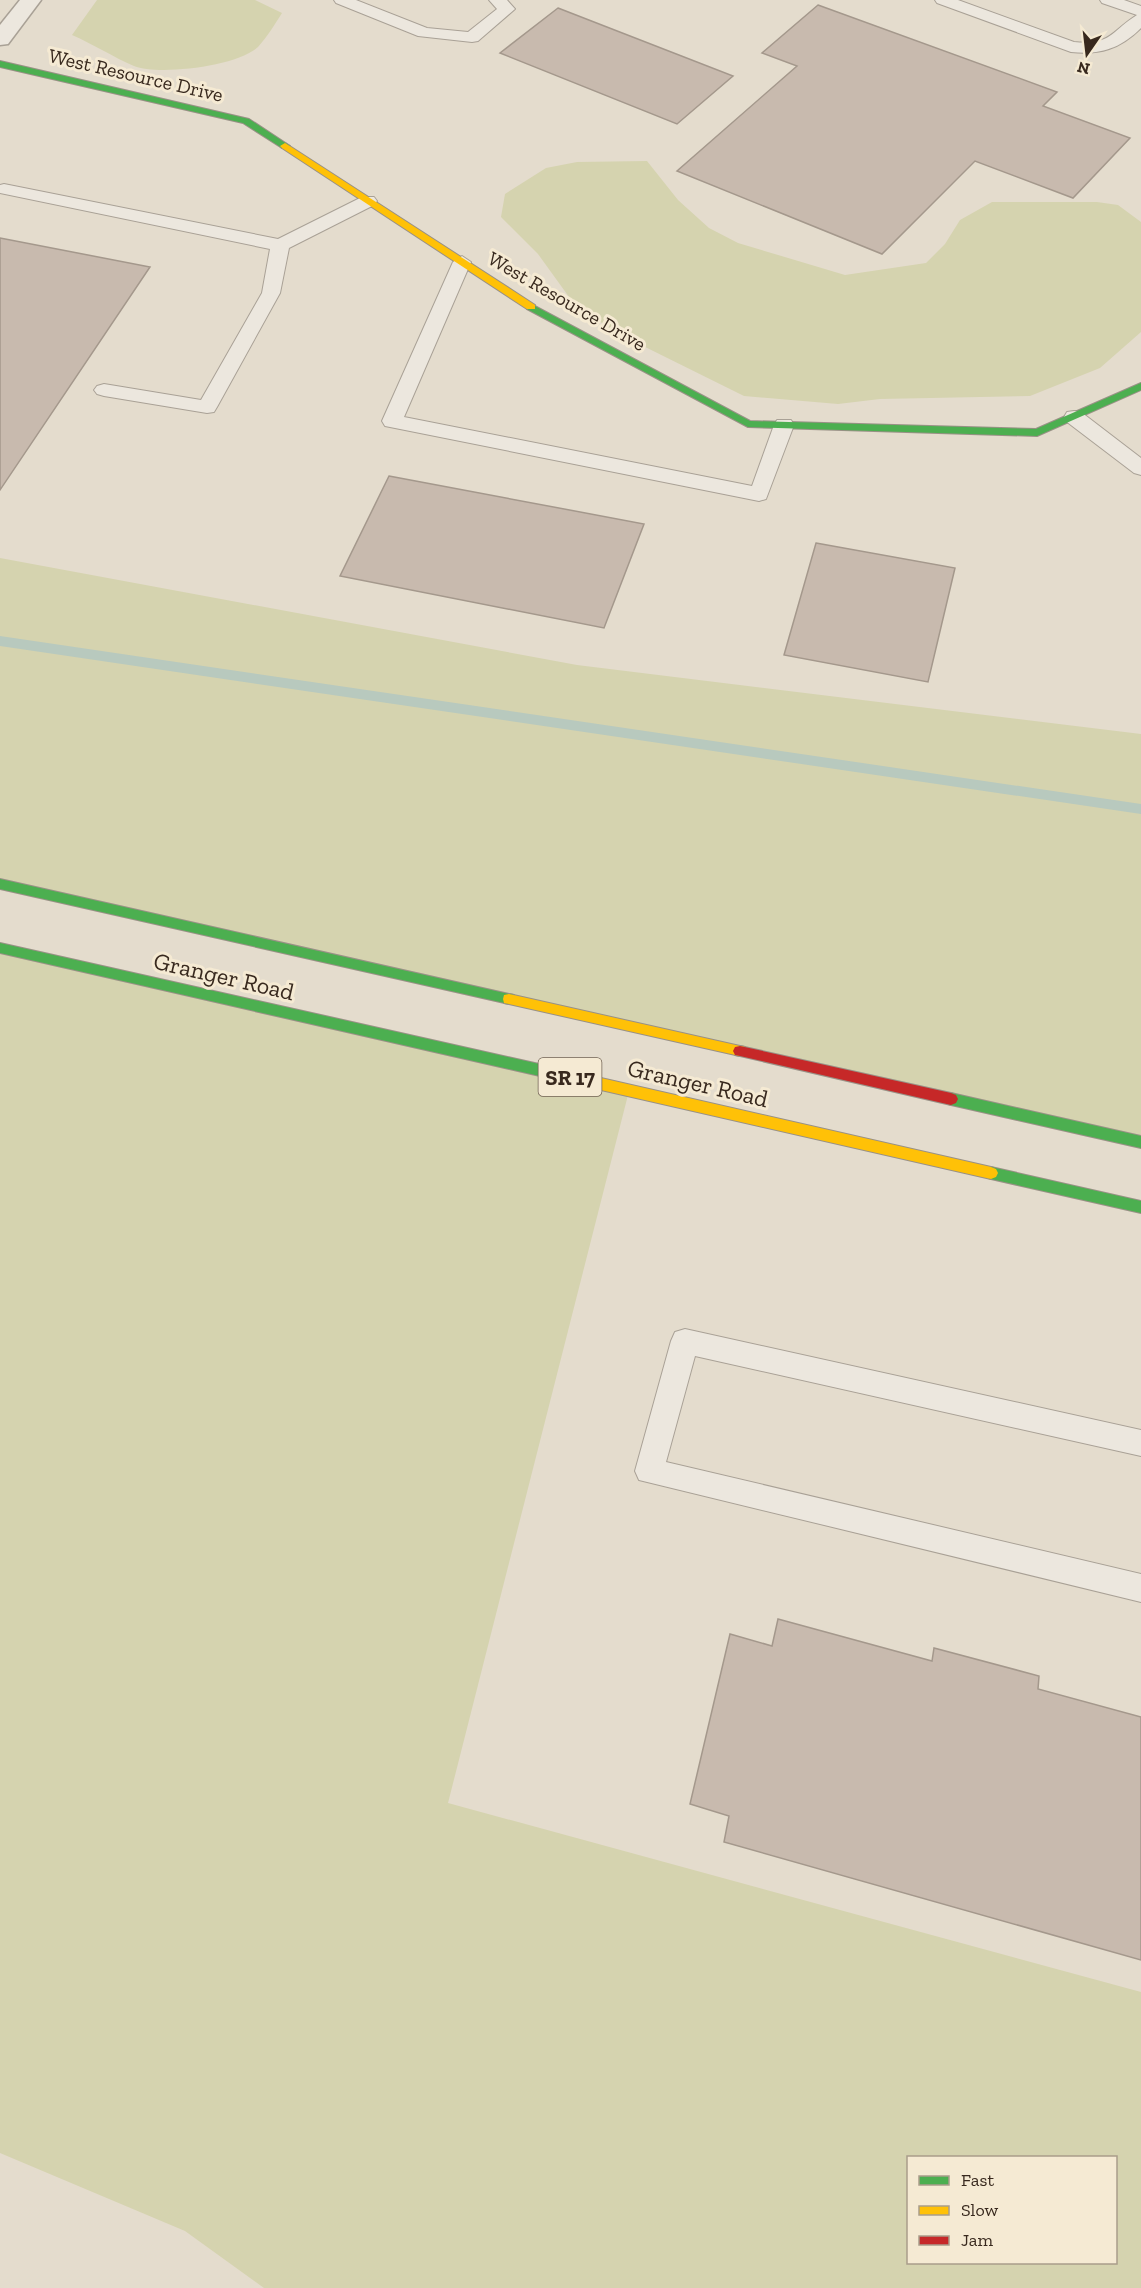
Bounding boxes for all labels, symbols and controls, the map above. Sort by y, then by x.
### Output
north arrow [1057,24,1117,84]
street label: West Resource Drive [46,43,226,107]
text: N [1075,57,1092,79]
street label: West Resource Drive [484,246,650,356]
street label: Granger Road [151,946,297,1006]
street label: Granger Road [625,1053,771,1113]
road number: SR 17 [538,1058,602,1096]
legend [907,2156,1117,2264]
text: Fast [961,2169,994,2191]
text: Slow [961,2199,998,2221]
text: Jam [961,2229,993,2251]

